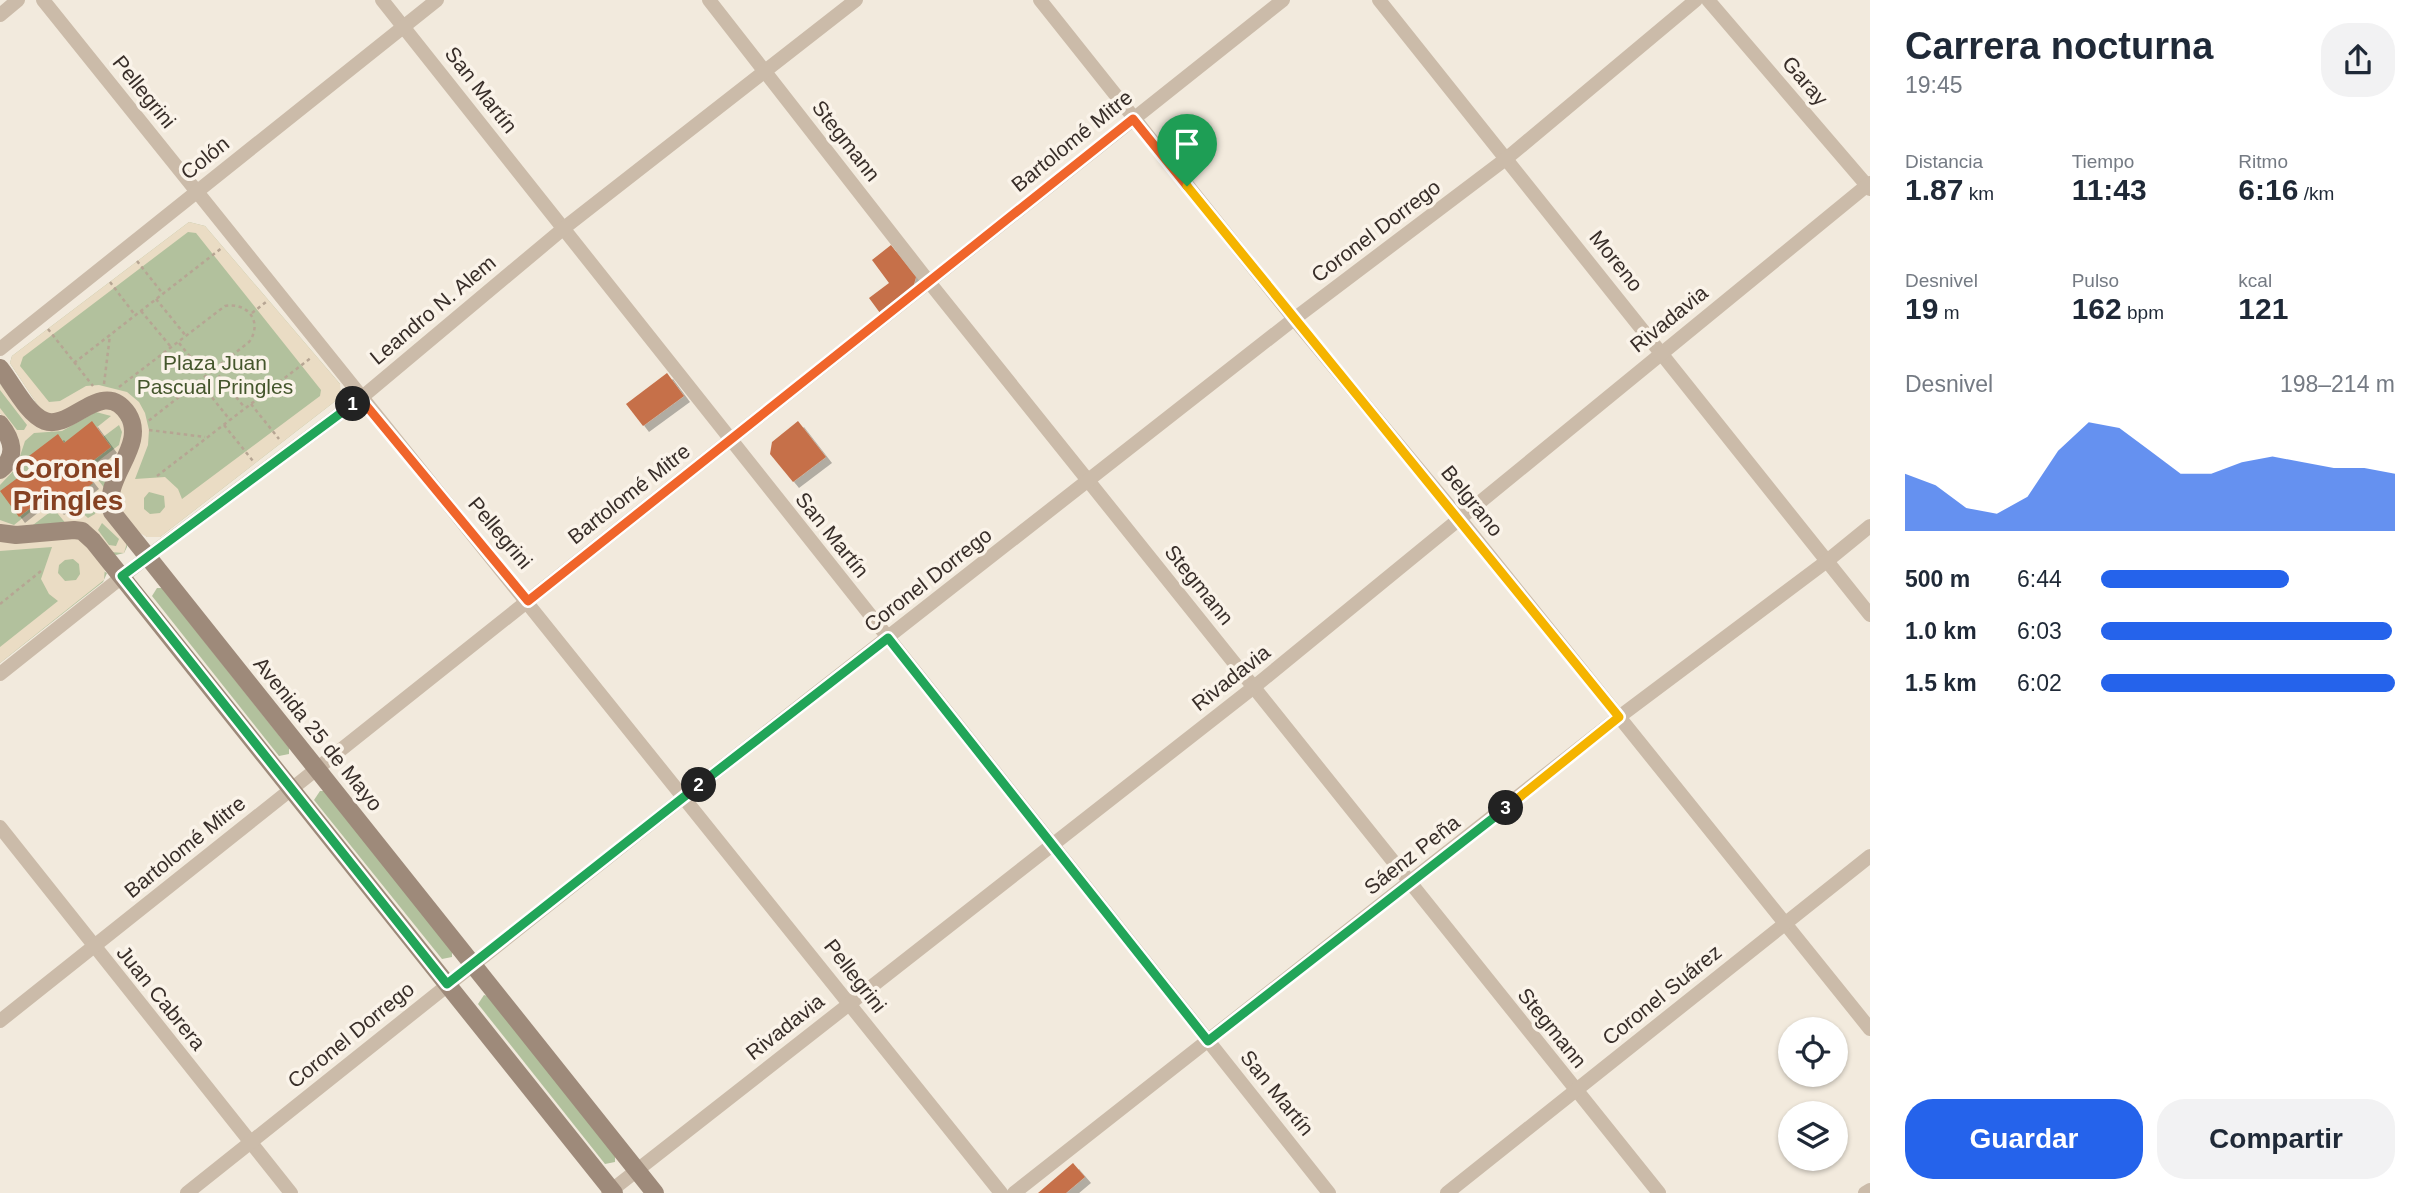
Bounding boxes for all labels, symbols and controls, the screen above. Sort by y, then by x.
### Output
button: share [2321,23,2395,97]
text: Carrera nocturna [1905,25,2213,67]
street label: San Martín [441,42,522,137]
street label: Pellegrini [108,51,181,132]
street label: Garay [1778,52,1833,110]
text: 19:45 [1905,72,1963,98]
street label: Bartolomé Mitre [1007,85,1137,196]
street label: Stegmann [808,96,885,185]
pin [1157,114,1217,186]
icon: arrive [1168,125,1206,163]
street label: Colón [176,131,233,184]
text: Distancia [1905,151,1983,172]
text: Tiempo [2072,151,2134,172]
text: Ritmo [2238,151,2288,172]
text: 1.87 [1905,173,1963,206]
text: 11:43 [2072,173,2147,206]
text: 6:16 [2238,173,2298,206]
street label: Coronel Dorrego [1307,175,1445,287]
text: km [1963,183,1994,204]
text: /km [2298,183,2334,204]
street label: Moreno [1585,226,1648,296]
street label: Leandro N. Alem [365,251,500,369]
text: Desnivel [1905,270,1978,291]
text: Pulso [2072,270,2119,291]
text: kcal [2238,270,2272,291]
street label: Rivadavia [1626,280,1712,357]
text: 19 [1905,292,1938,325]
text: 162 [2072,292,2122,325]
text: 121 [2238,292,2288,325]
text: m [1938,302,1959,323]
text: bpm [2122,302,2164,323]
park label: Plaza Juan Pascual Pringles [137,351,293,398]
text: Desnivel [1905,371,1993,397]
text: 198–214 m [2280,371,2395,397]
pin: 1 [336,386,370,422]
text: 1 [347,393,358,414]
street label: Bartolomé Mitre [563,439,694,548]
district label: Coronel Pringles [13,453,123,516]
street label: Belgrano [1437,461,1508,541]
street label: San Martín [791,488,874,582]
street label: Pellegrini [464,492,537,573]
street label: Coronel Dorrego [859,523,996,636]
street label: Stegmann [1160,540,1238,629]
text: 500 m [1905,566,1970,592]
text: 6:44 [2017,566,2062,592]
text: 1.0 km [1905,618,1977,644]
text: 6:03 [2017,618,2062,644]
street label: Rivadavia [1187,640,1274,715]
street label: Avenida 25 de Mayo [249,652,387,815]
text: 1.5 km [1905,670,1977,696]
text: 6:02 [2017,670,2062,696]
pin: 2 [682,768,716,802]
text: 2 [693,774,704,795]
pin: 3 [1488,790,1524,826]
street label: Bartolomé Mitre [120,791,250,902]
text: 3 [1500,797,1511,818]
street label: Sáenz Peña [1360,810,1464,899]
street label: Pellegrini [820,935,891,1017]
street label: Coronel Suárez [1598,940,1726,1049]
street label: Juan Cabrera [112,941,211,1055]
street label: Coronel Dorrego [283,977,418,1092]
street label: Stegmann [1513,983,1591,1072]
street label: Rivadavia [741,989,828,1064]
map controls [1778,1017,1848,1171]
button: locate [1778,1017,1848,1087]
street label: San Martín [1236,1046,1319,1140]
button: Guardar [1905,1099,2143,1179]
button: Compartir [2157,1099,2395,1179]
button: layers [1778,1101,1848,1171]

